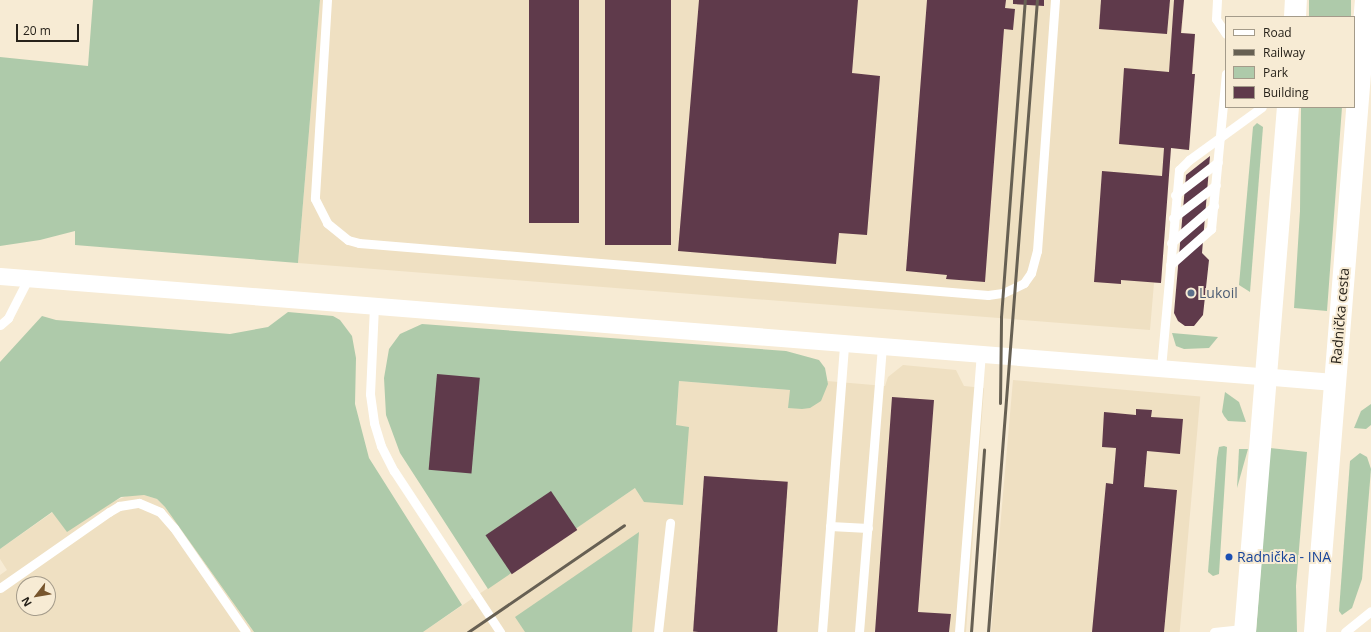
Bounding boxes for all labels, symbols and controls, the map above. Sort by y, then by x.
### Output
scale bar [18,16,81,42]
legend [1225,16,1355,108]
text: 20 m [23,22,51,39]
text: Road [1263,24,1292,41]
text: Railway [1263,44,1305,61]
text: Park [1263,64,1288,81]
text: Building [1263,84,1308,101]
street label: Radnička cesta [1327,267,1353,365]
place label: Lukoil [1199,285,1238,301]
marker: Lukoil [1186,288,1196,298]
place label: Radnička - INA [1237,549,1331,565]
marker: Radnička - INA [1224,552,1234,562]
north arrow [16,576,56,616]
text: N [17,594,35,610]

